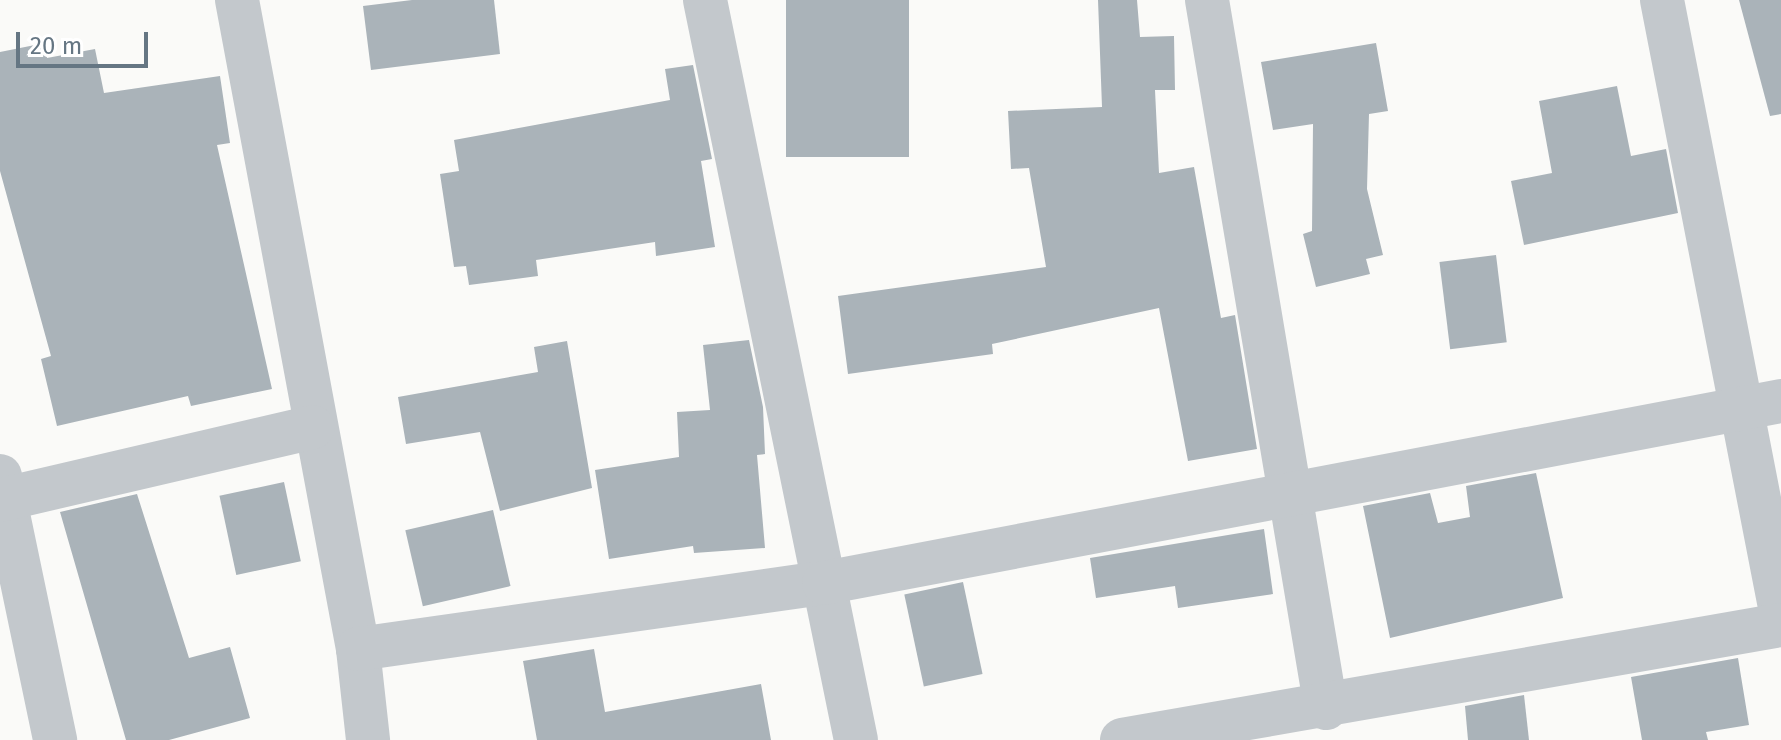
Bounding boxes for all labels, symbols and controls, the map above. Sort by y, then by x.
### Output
scale bar [20,16,152,66]
text: 20 m [30,32,82,60]

